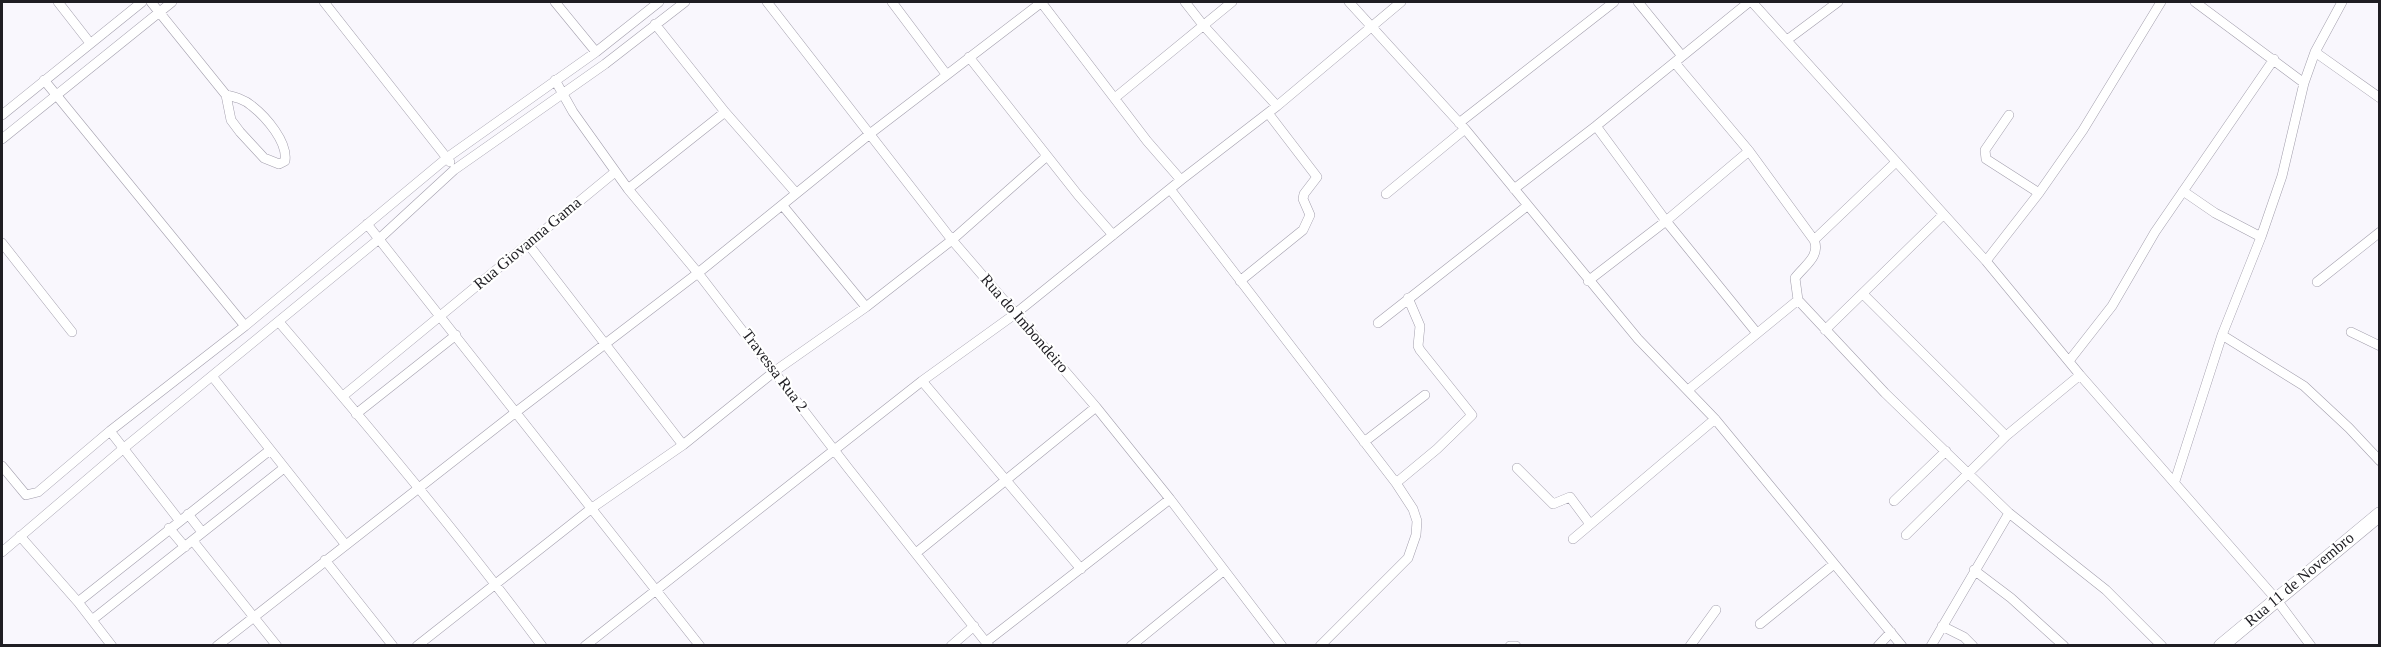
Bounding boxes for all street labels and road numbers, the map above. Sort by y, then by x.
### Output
street label: Rua Giovanna Gama [470,194,586,294]
street label: Rua do Imbondeiro [976,271,1072,377]
street label: Travessa Rua 2 [737,326,811,416]
street label: Rua 11 de Novembro [2241,529,2359,631]

